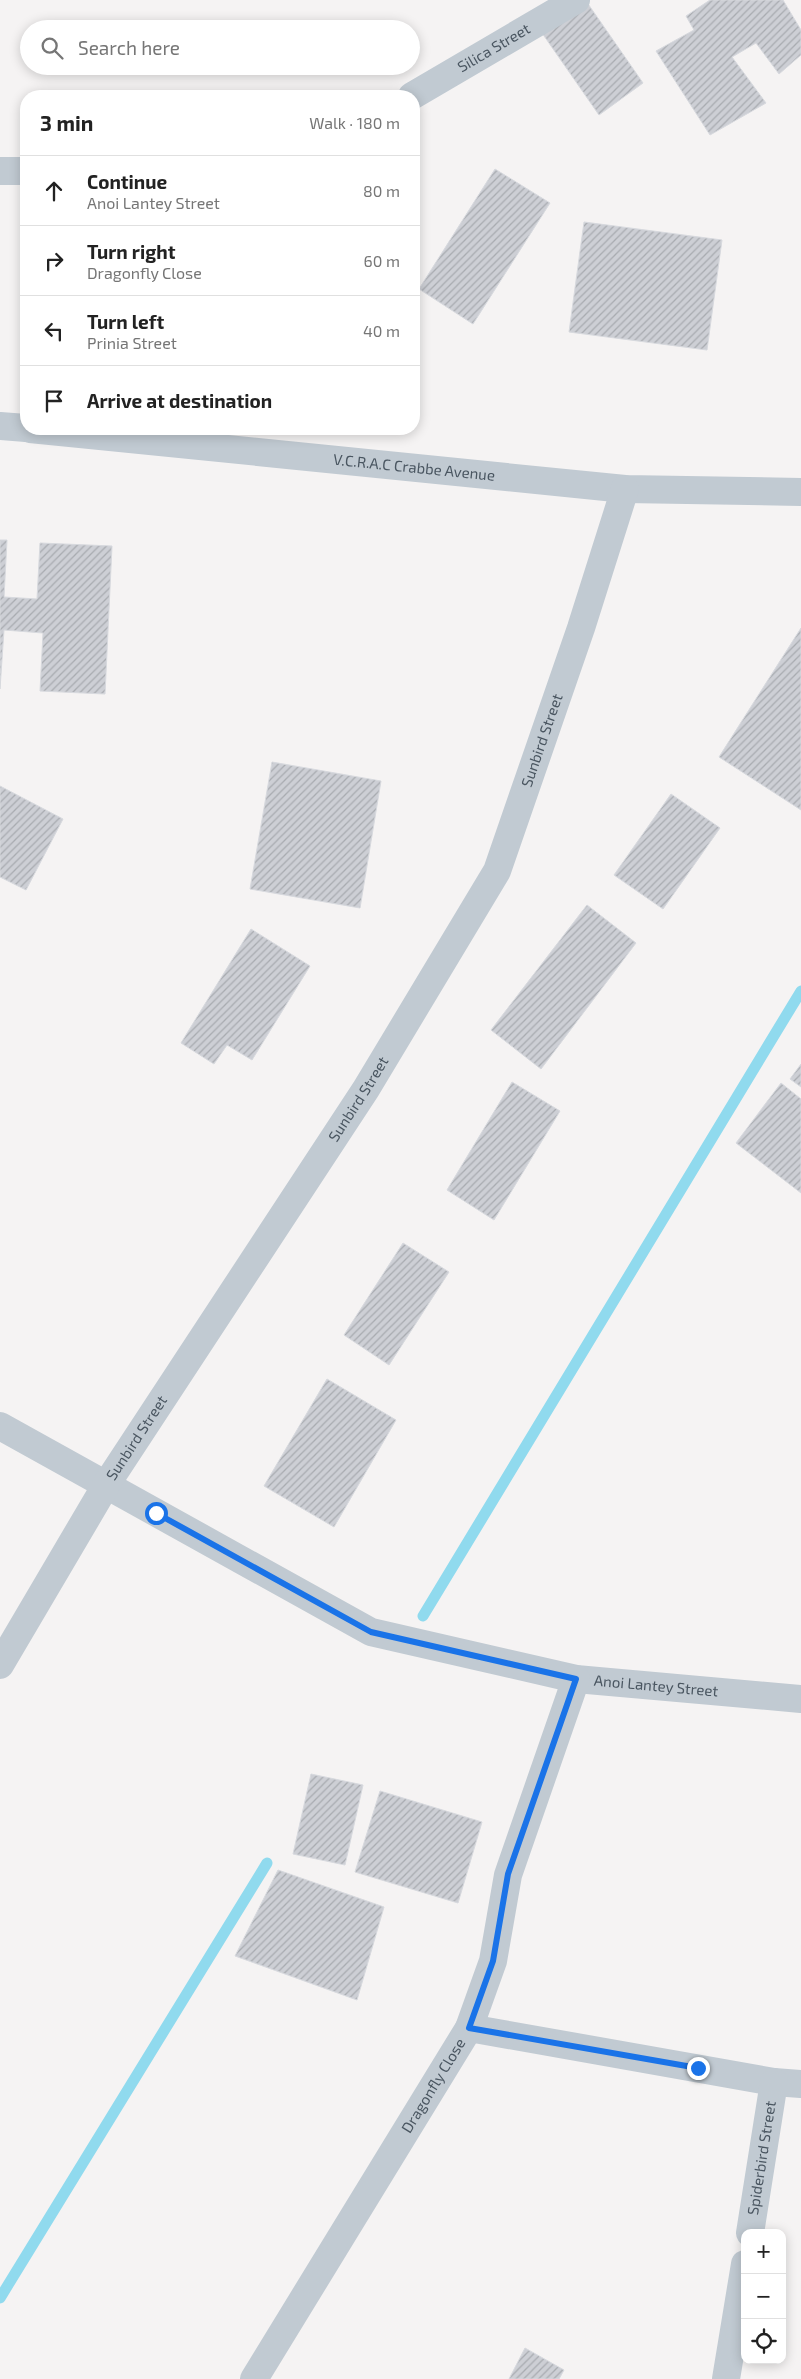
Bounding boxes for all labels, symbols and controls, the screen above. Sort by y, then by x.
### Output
street label: Silica Street [454,19,533,75]
search box [20,20,420,75]
icon: search [38,34,66,62]
text: Search here [78,36,180,59]
text: 3 min [40,110,93,135]
text: Walk · 180 m [309,113,400,132]
text: Continue [87,170,167,193]
icon: ahead [40,177,68,205]
text: 80 m [363,181,400,200]
text: Anoi Lantey Street [87,193,220,212]
text: Turn right [87,240,175,263]
icon: right [40,247,68,275]
text: 60 m [364,251,400,270]
text: Dragonfly Close [87,263,202,282]
text: Turn left [87,310,164,333]
icon: left [40,317,68,345]
text: 40 m [363,321,400,340]
text: Prinia Street [87,333,177,352]
icon: arrive [40,387,68,415]
text: Arrive at destination [87,389,272,412]
street label: V.C.R.A.C Crabbe Avenue [332,450,496,484]
street label: Sunbird Street [517,691,566,789]
street label: Sunbird Street [324,1053,392,1145]
street label: Sunbird Street [102,1392,170,1483]
route start [145,1502,168,1525]
street label: Anoi Lantey Street [593,1671,719,1700]
street label: Dragonfly Close [397,2035,469,2136]
route end [687,2057,710,2080]
street label: Spiderbird Street [743,2099,779,2216]
map controls [741,2229,786,2364]
button: + [741,2229,786,2274]
button: − [741,2274,786,2319]
button: locate [741,2319,786,2364]

